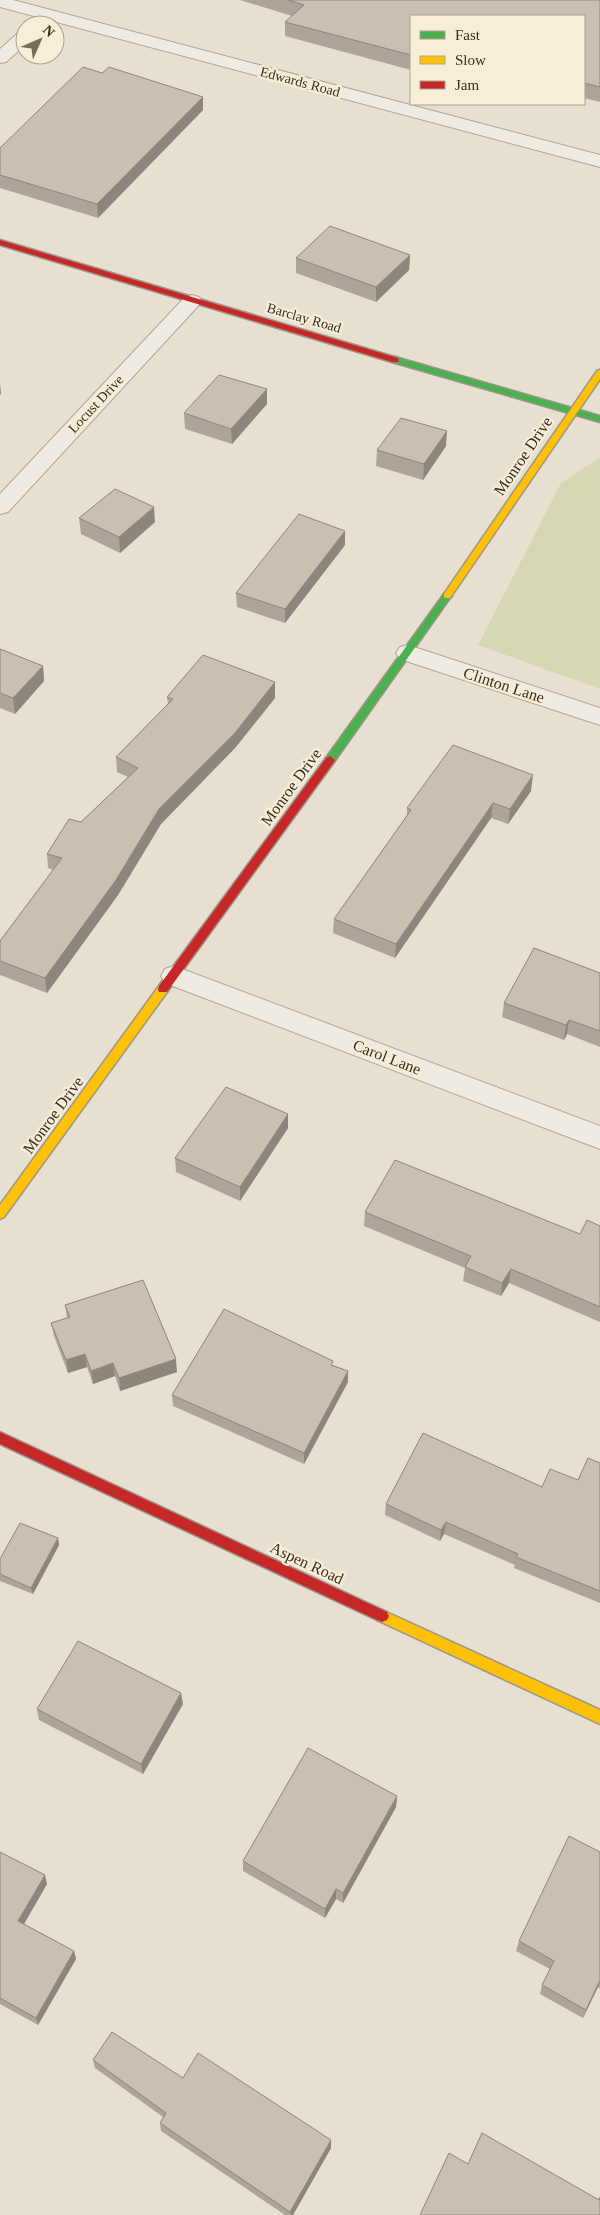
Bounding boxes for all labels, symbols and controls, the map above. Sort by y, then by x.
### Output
north arrow [15,15,65,65]
legend [410,15,585,105]
text: N [40,22,58,40]
text: Fast [455,27,481,43]
text: Slow [455,52,486,68]
street label: Edwards Road [258,64,342,100]
text: Jam [455,77,479,93]
street label: Barclay Road [265,300,343,336]
street label: Locust Drive [65,372,127,436]
street label: Monroe Drive [490,413,556,499]
street label: Clinton Lane [461,664,547,706]
street label: Monroe Drive [257,745,325,829]
street label: Carol Lane [351,1036,423,1078]
street label: Monroe Drive [19,1073,87,1157]
street label: Aspen Road [267,1539,346,1588]

